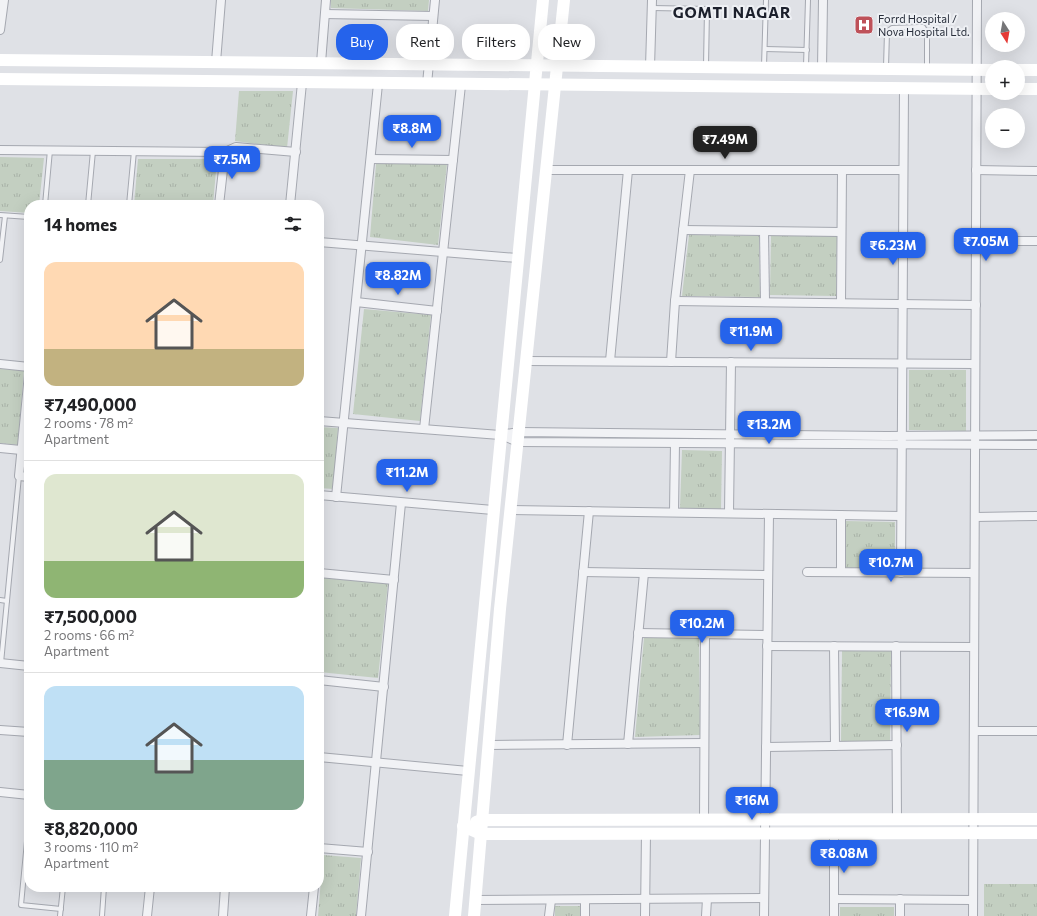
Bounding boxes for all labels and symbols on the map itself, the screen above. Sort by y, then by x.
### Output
district label: GOMTI NAGAR [673,3,791,21]
place label: Forrd Hospital / Nova Hospital Ltd. [878,12,970,38]
north arrow [985,12,1025,52]
hospital icon: Forrd Hospital / Nova Hospital Ltd. [853,14,875,36]
pin: ₹8.8M [384,115,440,149]
pin: ₹7.49M [692,126,758,160]
pin: ₹7.5M [204,146,260,180]
pin: ₹7.05M [953,228,1019,262]
pin: ₹6.23M [860,232,926,266]
pin: ₹8.82M [365,262,431,296]
pin: ₹11.9M [718,318,784,352]
pin: ₹13.2M [736,411,802,445]
pin: ₹11.2M [374,459,440,493]
pin: ₹10.7M [858,549,924,583]
pin: ₹10.2M [669,610,735,644]
pin: ₹16.9M [874,699,940,733]
pin: ₹16M [728,787,776,821]
pin: ₹8.08M [811,840,877,874]

